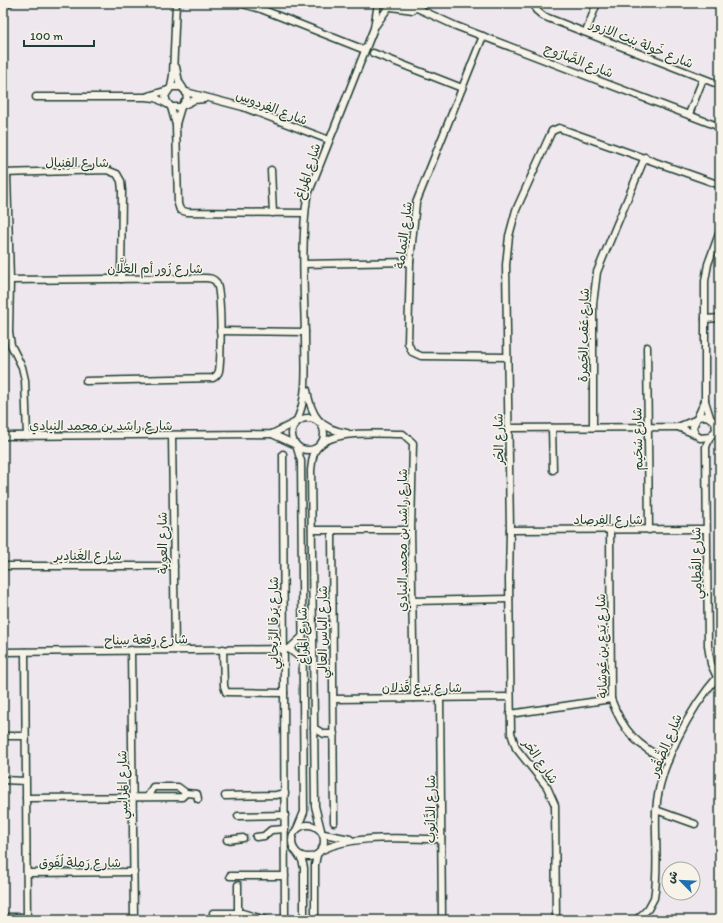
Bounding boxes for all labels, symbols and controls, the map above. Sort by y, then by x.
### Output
street label: شارع خَولة بنت الازور [586,15,696,73]
scale bar [24,22,94,48]
text: 100 m [30,29,63,43]
street label: شارع الصَّارُوج [541,40,616,82]
street label: شارع الفِردوس [233,87,310,130]
street label: شارع المَراغ [291,141,325,202]
street label: شارع الفِنيال [45,155,109,172]
street label: شارع اليَمامة [392,200,417,270]
street label: شارع زُور أم الغلَّان [107,257,203,279]
street label: شارع عَقب الحَمرة [575,288,594,382]
street label: شارع سُحَيم [629,407,649,471]
street label: شارع الحُر [491,413,508,466]
street label: شارع راشد بن محمد النيادي [29,418,173,435]
street label: شارع راشد بن محمد النيادي [395,468,412,612]
street label: شارع العوية [154,512,173,574]
street label: شارع الفِرصاد [573,512,643,529]
street label: شارع القُطامِي [687,527,709,599]
street label: شارع الغَنادِير [53,548,122,565]
street label: شارع بَرقا الرِّيحانِي [266,576,285,670]
street label: شارع الياس العالِي [315,586,334,678]
street label: شارع بَدع بن عُوشانة [593,593,612,699]
street label: شارع المَراغ [294,607,313,665]
street label: شارع رِقعة سِناح [104,631,188,650]
street label: شارع بَدع قَذلان [382,679,462,697]
street label: شارع الصُّقُور [645,711,687,780]
street label: شارع الحُر [518,735,561,788]
street label: شارع المَراسِي [114,750,135,820]
street label: شارع الدَّانُوب [423,775,440,843]
street label: شارع رَملة لُفُوق [39,853,121,872]
north arrow [661,861,701,901]
text: ش [664,869,681,885]

